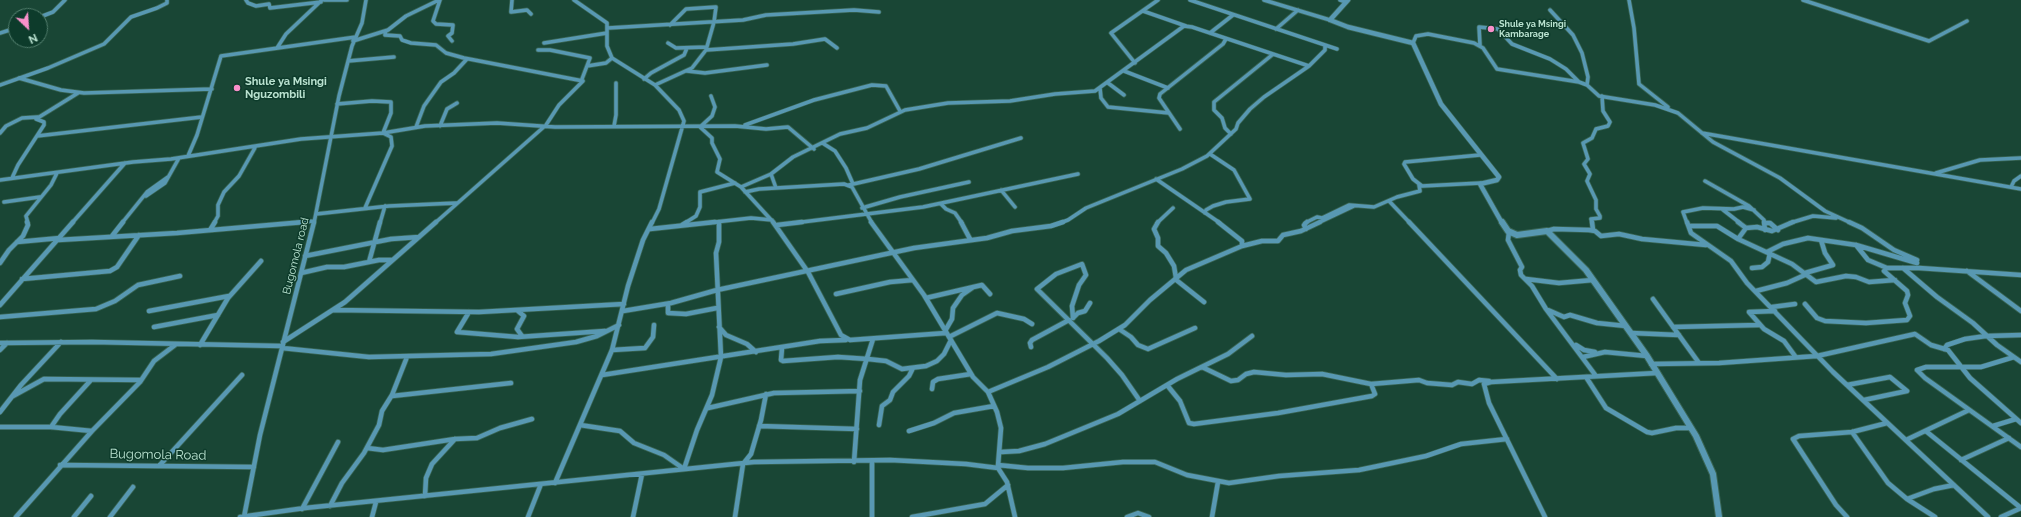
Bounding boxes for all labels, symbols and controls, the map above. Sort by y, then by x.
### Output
north arrow [8,8,48,48]
place label: Shule ya Msingi Kambarage [1499,19,1566,40]
marker: Shule ya Msingi Kambarage [1486,24,1496,34]
text: N [26,31,39,46]
place label: Shule ya Msingi Nguzombili [245,75,327,101]
marker: Shule ya Msingi Nguzombili [232,83,242,93]
street label: Bugomola road [280,216,312,296]
street label: Bugomola Road [109,446,207,464]

